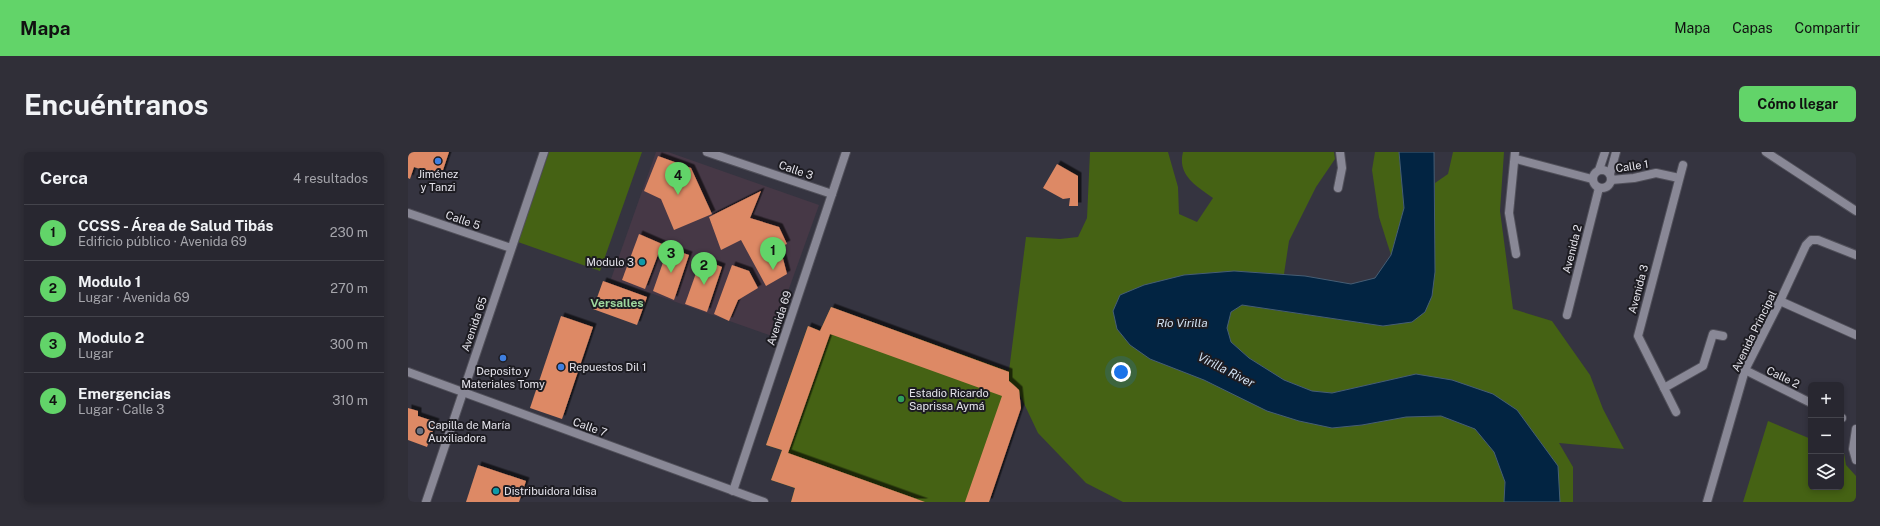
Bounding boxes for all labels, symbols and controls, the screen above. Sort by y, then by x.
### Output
text: Mapa [20,17,70,39]
text: Mapa [1674,20,1710,36]
text: Capas [1732,20,1773,36]
text: Compartir [1795,20,1860,36]
button: Cómo llegar [1739,86,1856,122]
text: Encuéntranos [24,88,209,121]
marker: Jiménez y Tanzi [433,156,443,166]
street label: Calle 1 [1615,158,1649,174]
street label: Calle 3 [777,159,815,181]
pin: 4 [665,162,691,195]
text: Cerca [40,168,88,188]
place label: Jiménez y Tanzi [418,168,458,193]
text: 4 resultados [293,171,368,186]
street label: Calle 5 [444,209,482,231]
text: CCSS - Área de Salud Tibás [78,217,273,234]
street label: Avenida 2 [1560,223,1584,275]
text: 1 [50,225,56,240]
text: 230 m [330,225,368,240]
text: Edificio público · Avenida 69 [78,234,247,249]
pin: 1 [760,237,786,270]
pin: 3 [658,240,684,273]
pin: 2 [691,252,717,285]
place label: Modulo 3 [586,256,634,268]
marker: Modulo 3 [637,257,647,267]
street label: Avenida 3 [1626,263,1650,315]
text: Modulo 1 [78,273,141,290]
text: 2 [49,281,57,296]
text: 270 m [330,281,368,296]
street label: Avenida 69 [765,289,794,347]
street label: Avenida Principal [1729,289,1779,373]
text: Lugar · Avenida 69 [78,290,190,305]
street label: Avenida 65 [459,295,489,353]
district label: Versalles [590,296,644,310]
water label: Río Virilla [1156,316,1208,330]
text: Modulo 2 [78,329,144,346]
text: 3 [49,337,57,352]
text: 300 m [330,337,368,352]
text: Lugar [78,346,113,361]
water label: Virilla River [1195,350,1257,390]
marker: Deposito y Materiales Tomy [498,353,508,363]
place label: Repuestos Dil 1 [569,361,646,373]
marker: Repuestos Dil 1 [556,362,566,372]
your location [1111,362,1131,382]
street label: Calle 2 [1765,364,1802,390]
place label: Deposito y Materiales Tomy [461,365,545,390]
map controls [1808,382,1844,490]
button: + [1808,382,1844,418]
text: Emergencias [78,385,171,402]
place label: Estadio Ricardo Saprissa Aymá [909,387,989,412]
text: 4 [49,393,57,408]
text: 310 m [332,393,368,408]
marker: Estadio Ricardo Saprissa Aymá [896,394,906,404]
text: Lugar · Calle 3 [78,402,164,417]
street label: Calle 7 [571,415,609,439]
button: − [1808,418,1844,454]
place label: Capilla de María Auxiliadora [428,419,510,444]
marker: Capilla de María Auxiliadora [415,426,425,436]
button: layers [1808,454,1844,490]
place label: Distribuidora Idisa [504,485,597,497]
marker: Distribuidora Idisa [491,486,501,496]

